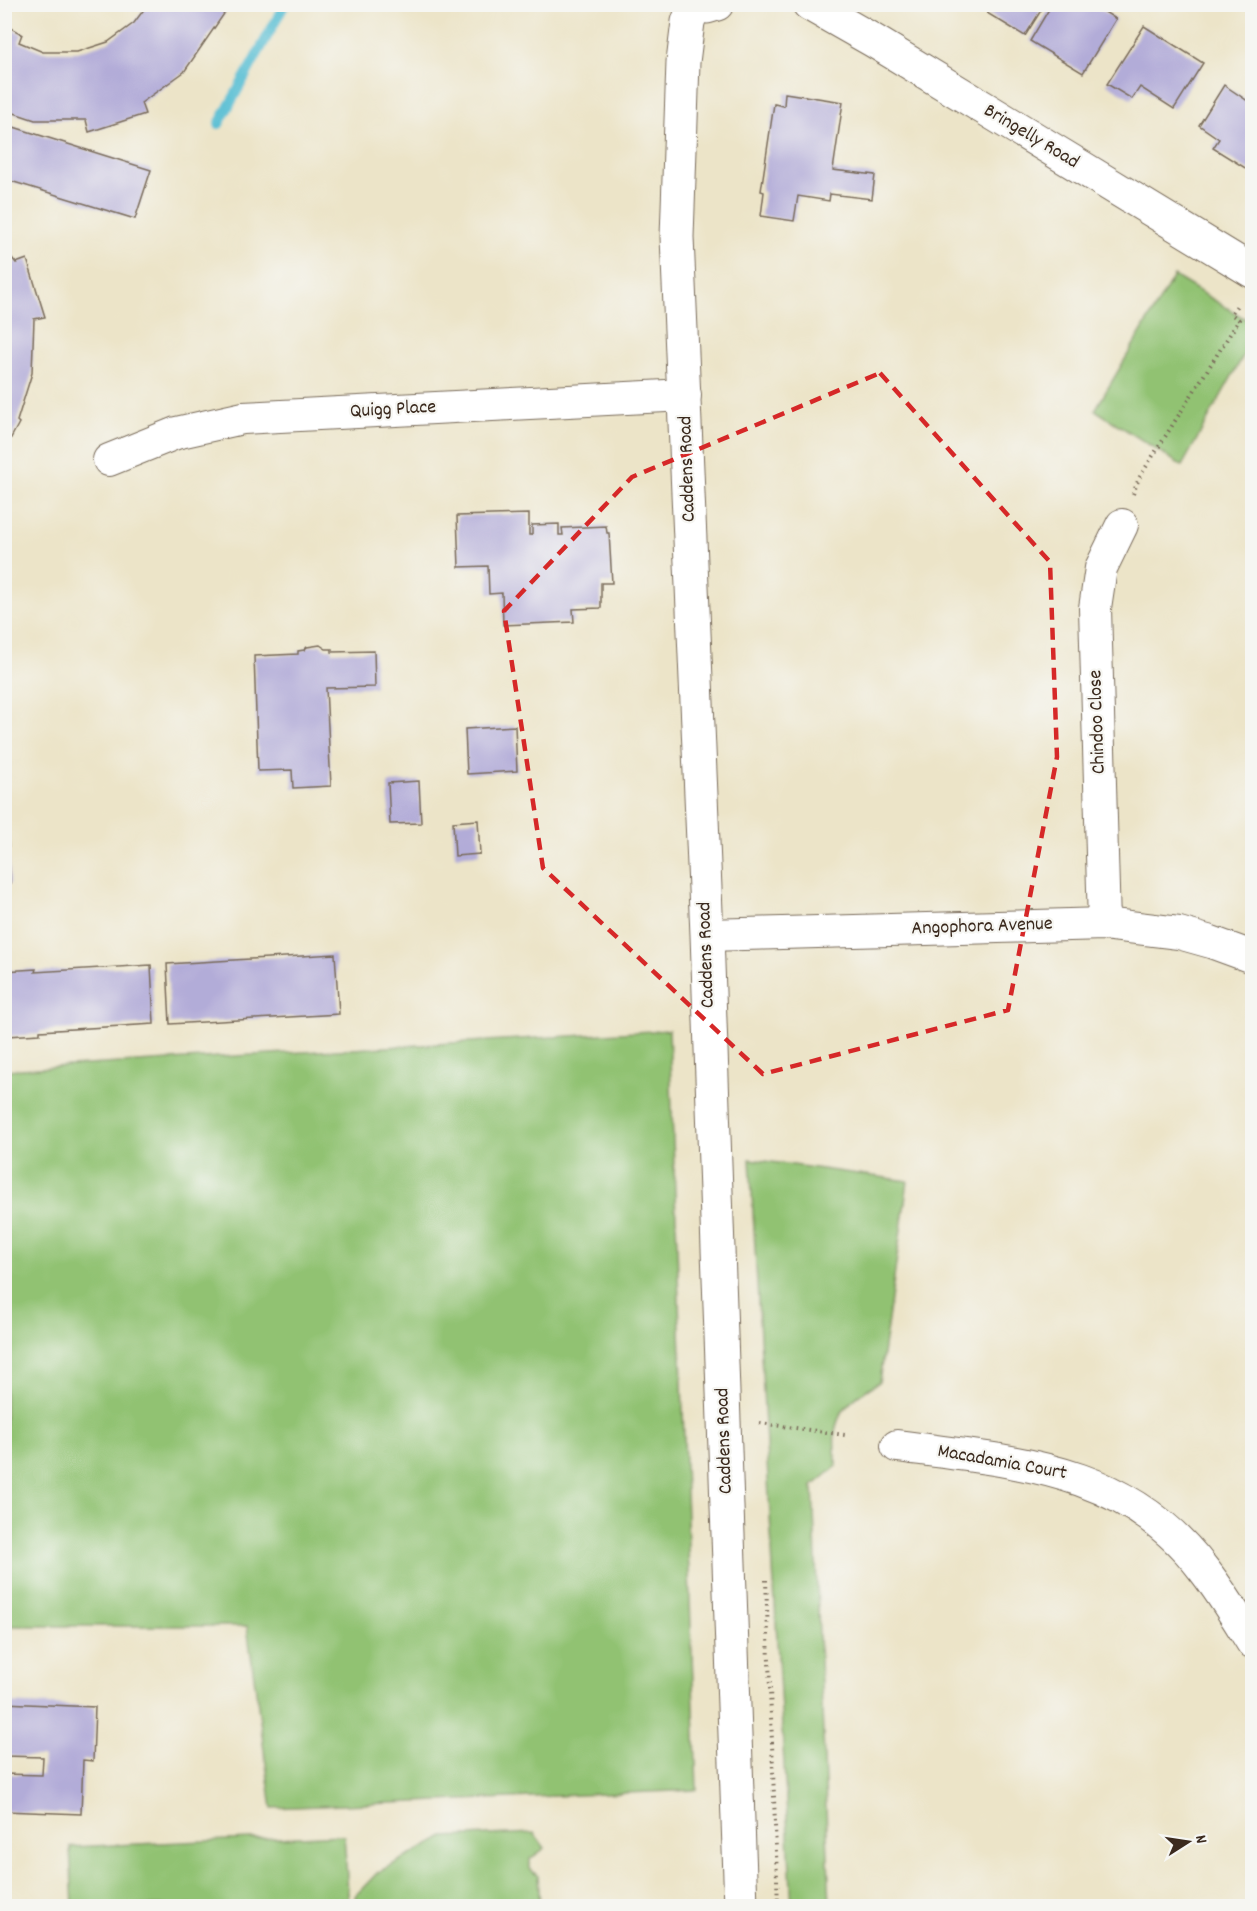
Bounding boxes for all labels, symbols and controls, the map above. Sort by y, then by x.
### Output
street label: Bringelly Road [978,97,1084,177]
street label: Quigg Place [349,394,437,426]
street label: Caddens Road [672,415,704,523]
street label: Chindoo Close [1082,669,1114,775]
street label: Caddens Road [691,901,723,1009]
street label: Angophora Avenue [911,911,1053,943]
street label: Caddens Road [709,1387,741,1495]
street label: Macadamia Court [935,1438,1069,1488]
north arrow [1158,1812,1218,1872]
text: N [1188,1833,1212,1846]

